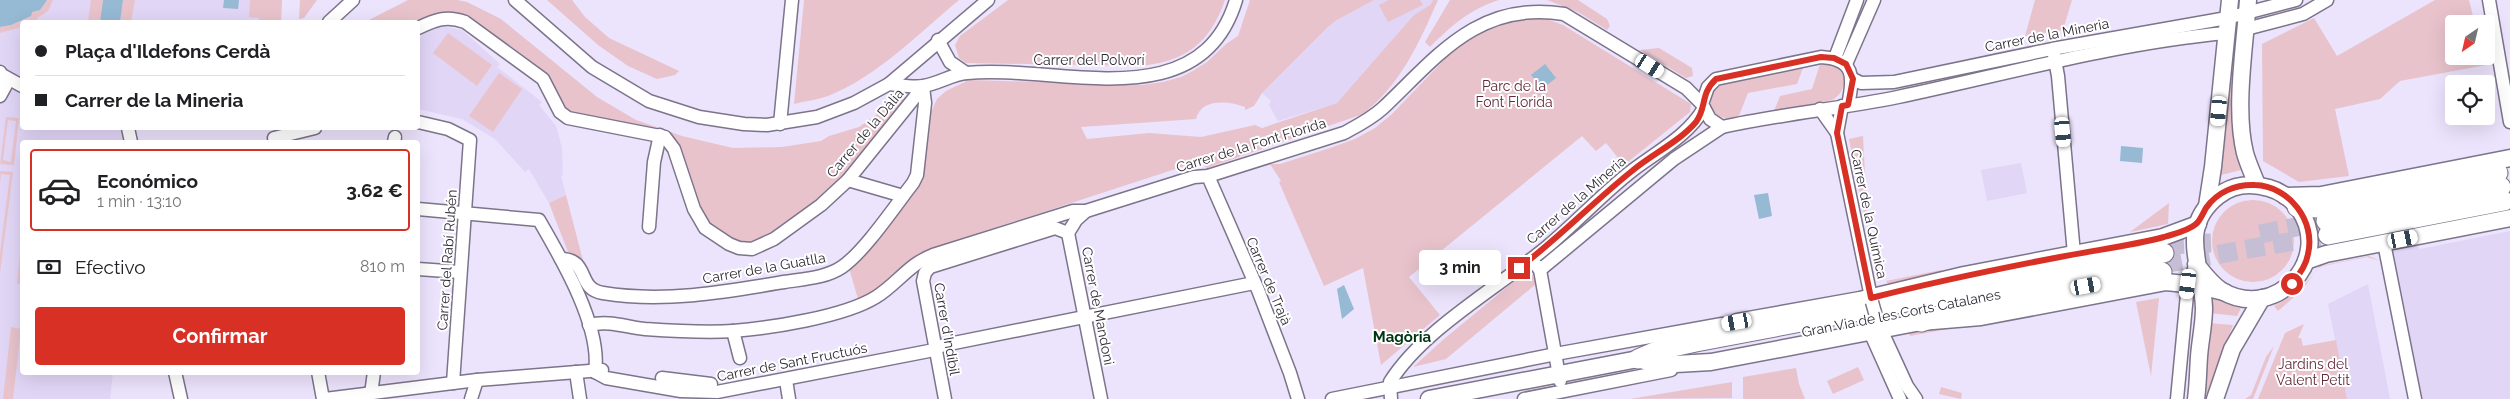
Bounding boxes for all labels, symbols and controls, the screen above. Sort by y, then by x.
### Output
street label: Carrer de la Mineria [1984,15,2110,55]
north arrow [2445,15,2495,65]
map controls [2445,15,2495,125]
text: Plaça d'Ildefons Cerdà [65,40,270,62]
street label: Carrer del Polvorí [1033,52,1145,68]
car [1633,52,1666,80]
button: locate [2445,75,2495,125]
park label: Parc de la Font Florida [1475,78,1553,110]
street label: Carrer de la Dàlia [823,85,907,181]
text: Carrer de la Mineria [65,89,243,111]
car [2210,95,2227,127]
street label: Carrer de la Font Florida [1174,115,1328,175]
car [2054,116,2071,148]
street label: Carrer de la Química [1847,148,1891,280]
street label: Carrer de la Mineria [1523,153,1629,247]
icon: car [37,168,82,213]
text: Económico [97,170,198,192]
text: 3.62 € [346,179,403,201]
street label: Carrer del Rabí Rubén [434,189,460,331]
text: 1 min · 13:10 [97,192,182,211]
car [2386,229,2419,249]
street label: Carrer de Trajà [1243,235,1295,327]
street label: Carrer de Mandoni [1079,246,1117,366]
street label: Carrer de la Guatlla [701,249,827,287]
callout: 3 min [1419,250,1502,286]
icon: cash [35,253,63,281]
text: Efectivo [75,256,146,278]
text: 810 m [360,257,405,276]
route end [1508,257,1530,279]
text: 3 min [1439,258,1481,277]
car [2178,268,2197,300]
route start [2281,273,2303,295]
car [2069,276,2102,296]
street label: Carrer d'Indíbil [931,282,963,377]
street label: Gran Via de les Corts Catalanes [1800,286,2002,340]
button: Confirmar [35,307,405,365]
car [1720,312,1753,332]
district label: Magòria [1373,328,1432,346]
street label: Carrer de Sant Fructuós [715,340,869,384]
park label: Jardins del Valent Petit [2276,356,2350,388]

